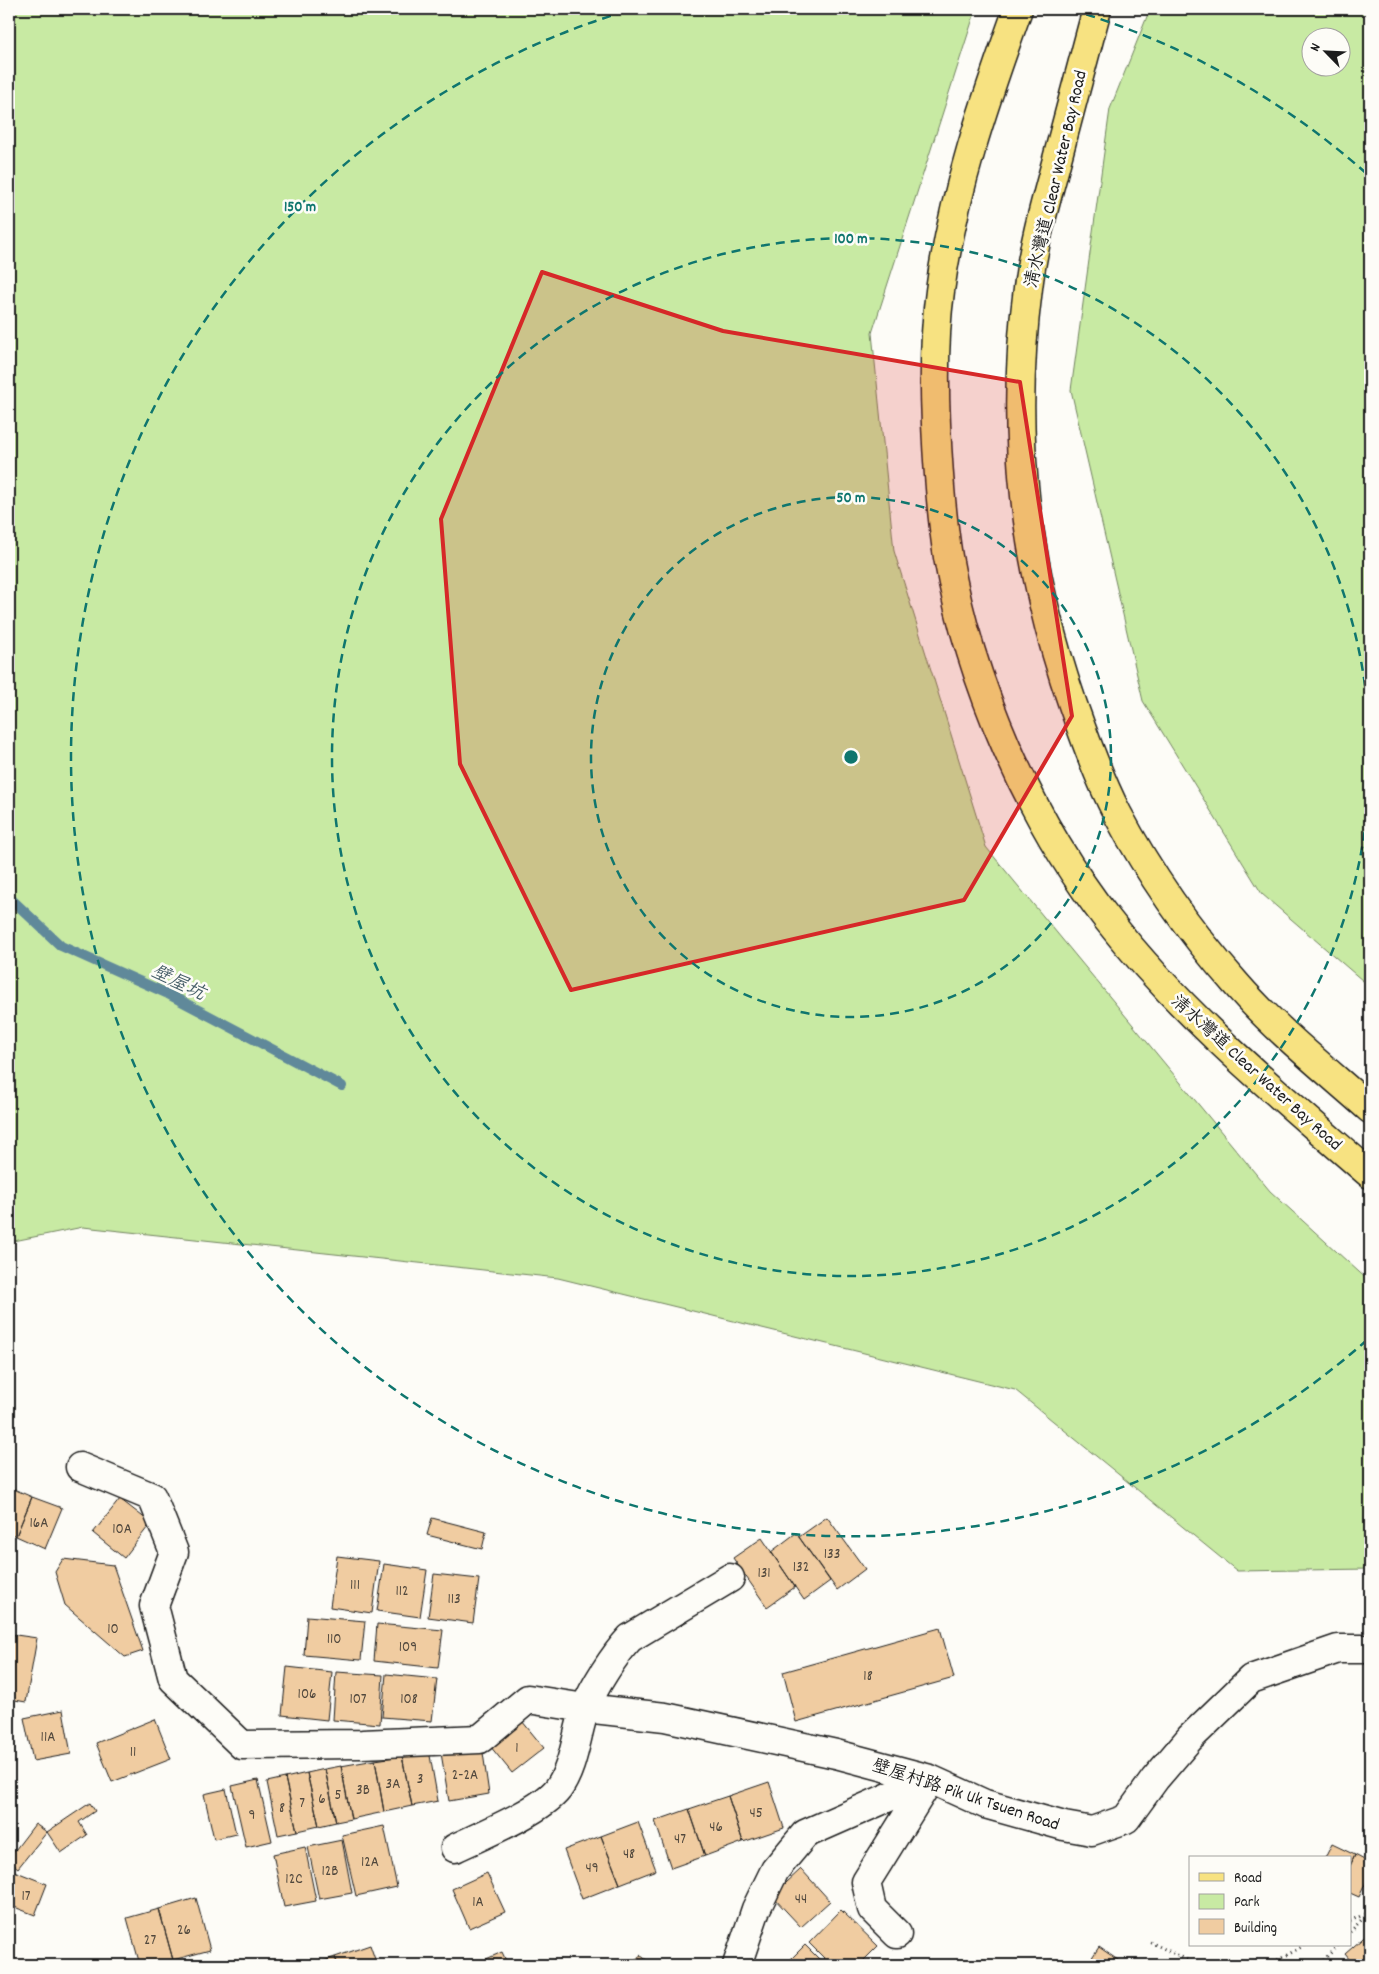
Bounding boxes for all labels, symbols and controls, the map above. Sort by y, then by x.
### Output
north arrow [1302,28,1352,78]
text: N [1305,40,1327,55]
street label: 清水灣道 Clear Water Bay Road [1020,68,1095,291]
text: 150 m [284,197,316,219]
text: 100 m [834,229,868,251]
text: 50 m [837,488,865,510]
centre of rings [842,748,860,766]
water label: 壁屋坑 [146,960,211,1010]
street label: 清水灣道 Clear Water Bay Road [1164,990,1346,1158]
house number: 16A [30,1513,48,1535]
house number: 10A [112,1519,132,1541]
house number: 133 [824,1544,840,1566]
house number: 132 [793,1557,809,1579]
house number: 131 [757,1563,771,1585]
house number: 111 [350,1575,360,1597]
house number: 112 [395,1581,409,1603]
house number: 113 [447,1589,461,1611]
house number: 10 [107,1619,119,1641]
house number: 110 [327,1629,341,1651]
house number: 109 [399,1637,417,1659]
house number: 18 [863,1666,873,1688]
house number: 106 [298,1684,316,1706]
house number: 107 [349,1689,367,1711]
house number: 108 [400,1689,418,1711]
house number: 11A [41,1727,55,1749]
house number: 1 [515,1738,519,1760]
house number: 11 [130,1742,136,1764]
street label: 壁屋村路 Pik Uk Tsuen Road [868,1754,1062,1839]
house number: 2-2A [452,1765,478,1787]
house number: 3 [417,1769,423,1791]
house number: 3A [386,1774,400,1796]
house number: 3B [356,1780,370,1802]
house number: 5 [335,1785,342,1807]
house number: 6 [318,1789,326,1811]
house number: 7 [299,1793,305,1815]
house number: 8 [279,1798,285,1820]
house number: 45 [749,1803,763,1825]
house number: 9 [249,1805,255,1827]
house number: 46 [709,1817,723,1839]
house number: 47 [674,1829,686,1851]
house number: 48 [623,1844,635,1866]
house number: 12A [361,1852,379,1874]
legend [1189,1856,1352,1946]
house number: 49 [585,1858,599,1880]
house number: 12B [322,1861,338,1883]
text: Road [1234,1868,1262,1890]
house number: 12C [285,1869,303,1891]
house number: 17 [21,1886,31,1908]
house number: 44 [795,1889,807,1911]
house number: 1A [472,1892,484,1914]
text: Park [1234,1892,1260,1914]
text: Building [1234,1918,1277,1940]
house number: 26 [177,1920,191,1942]
house number: 27 [144,1930,156,1952]

